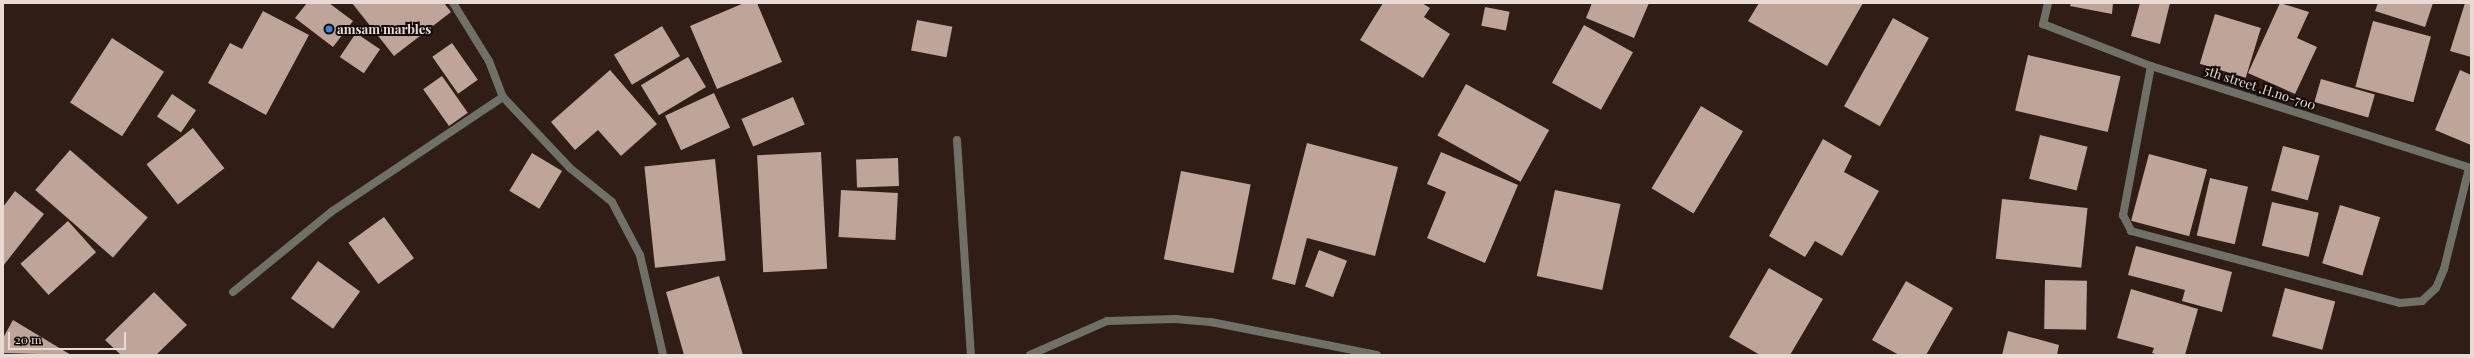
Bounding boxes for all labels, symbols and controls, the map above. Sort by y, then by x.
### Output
place label: amsam marbles [337,21,431,37]
marker: amsam marbles [324,24,334,34]
street label: 5th street ,H.no-700 [2202,63,2318,113]
scale bar [10,324,128,350]
text: 20 m [15,331,42,347]

